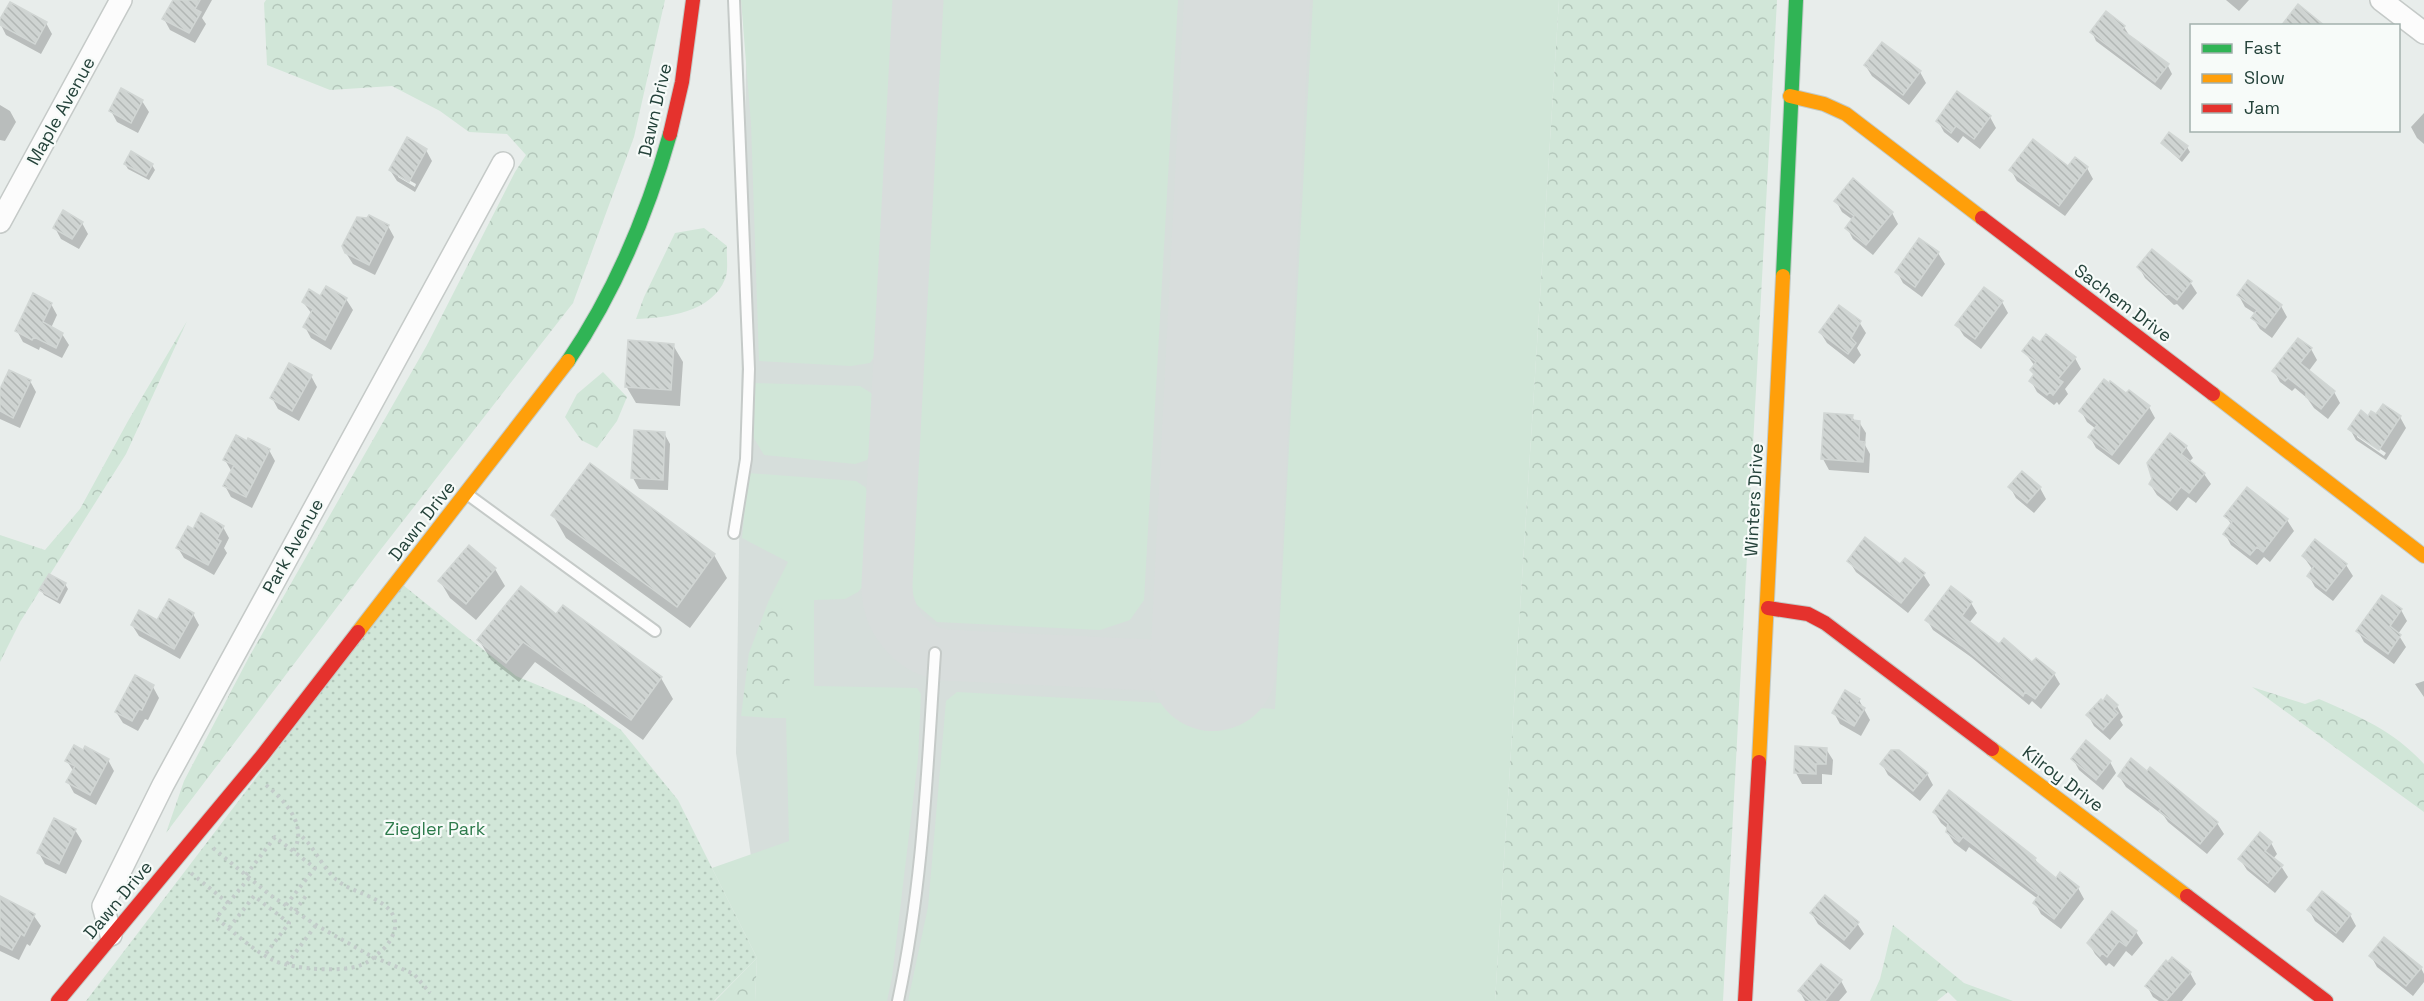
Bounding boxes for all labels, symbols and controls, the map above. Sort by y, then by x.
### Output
legend [2190,24,2400,132]
text: Fast [2244,36,2281,59]
street label: Maple Avenue [21,52,100,169]
street label: Dawn Drive [633,61,676,159]
text: Slow [2244,66,2285,89]
text: Jam [2244,96,2280,119]
street label: Sachem Drive [2070,258,2177,347]
street label: Winters Drive [1739,443,1768,557]
street label: Dawn Drive [383,476,460,565]
street label: Park Avenue [257,494,328,597]
street label: Kilroy Drive [2018,740,2109,817]
park label: Ziegler Park [385,817,486,840]
street label: Dawn Drive [78,856,157,944]

